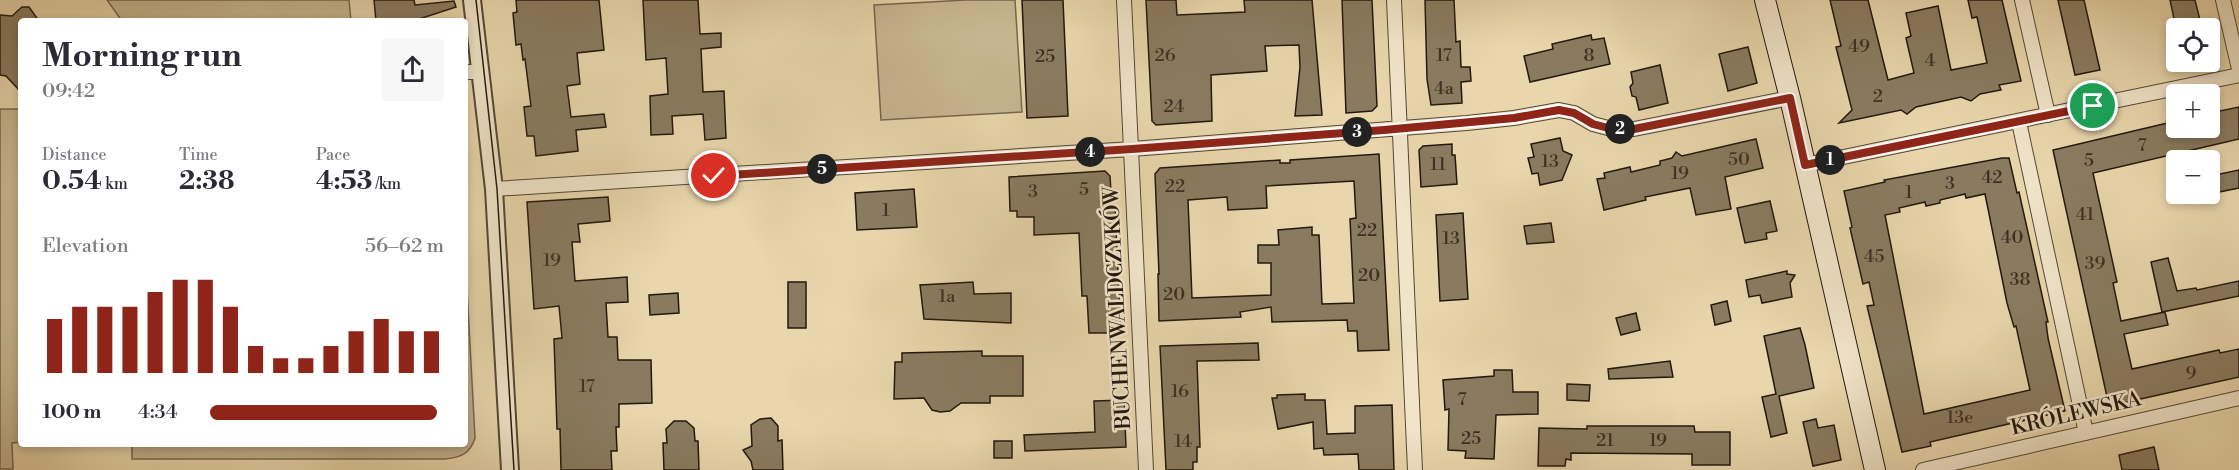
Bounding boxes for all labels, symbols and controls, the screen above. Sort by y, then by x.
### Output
map controls [2166,18,2220,204]
button: locate [2166,18,2220,72]
house number: 49 [1848,35,1870,58]
text: Morning run [42,36,242,77]
button: share [381,38,444,101]
house number: 26 [1154,44,1176,67]
house number: 17 [1436,44,1452,67]
house number: 8 [1583,44,1595,67]
house number: 25 [1035,45,1055,68]
house number: 4 [1925,49,1936,72]
house number: 4a [1434,77,1455,100]
text: 09:42 [42,79,95,104]
pin [2067,80,2118,131]
button: + [2166,84,2220,138]
house number: 2 [1873,85,1883,108]
icon: arrive [2076,89,2109,122]
house number: 24 [1163,95,1185,118]
pin: 2 [1605,114,1635,144]
pin: 3 [1342,117,1372,147]
text: 2 [1615,119,1625,139]
text: 3 [1352,122,1362,142]
house number: 7 [2137,134,2147,157]
pin: 4 [1075,137,1105,167]
text: 4 [1085,142,1095,162]
text: Distance [42,145,107,165]
text: Time [179,145,218,165]
text: Pace [316,145,350,165]
pin: 1 [1815,145,1845,175]
house number: 50 [1728,148,1750,171]
house number: 5 [2084,149,2094,172]
pin [688,150,739,201]
house number: 13 [1541,150,1559,173]
text: 1 [1826,150,1834,170]
button: − [2166,150,2220,204]
house number: 11 [1430,153,1446,176]
pin: 5 [807,154,837,184]
icon: check [697,159,730,192]
text: 5 [817,159,827,179]
house number: 19 [1671,162,1689,185]
text: 0.54 [42,165,102,197]
text: 2:38 [179,165,235,197]
text: 4:53 [316,165,372,197]
house number: 42 [1982,166,2002,189]
house number: 3 [1945,172,1955,195]
text: km [102,174,128,194]
text: /km [372,174,401,194]
house number: 22 [1165,175,1185,198]
house number: 5 [1079,178,1089,201]
house number: 3 [1028,180,1038,203]
house number: 1 [1905,181,1913,204]
street label: BUCHENWALDCZYKÓW [1096,185,1137,431]
house number: 1 [882,199,890,222]
house number: 41 [2076,203,2094,226]
house number: 22 [1357,219,1377,242]
house number: 40 [2001,226,2023,249]
house number: 13 [1442,227,1460,250]
text: Elevation [42,234,129,259]
text: 56–62 m [365,234,444,259]
house number: 45 [1864,245,1884,268]
house number: 19 [543,249,561,272]
house number: 39 [2085,252,2106,275]
house number: 20 [1358,264,1380,287]
house number: 38 [2010,268,2030,291]
house number: 20 [1163,283,1185,306]
house number: 1a [939,285,956,308]
house number: 9 [2186,362,2197,385]
house number: 17 [579,375,595,398]
house number: 16 [1171,380,1189,403]
street label: KRÓLEWSKA [2008,383,2144,442]
house number: 7 [1457,388,1467,411]
text: 100 m [42,400,101,425]
text: 4:34 [138,400,178,425]
house number: 13e [1947,406,1973,429]
house number: 25 [1461,427,1481,450]
house number: 21 [1596,429,1614,452]
house number: 19 [1649,429,1667,452]
house number: 14 [1174,430,1192,453]

